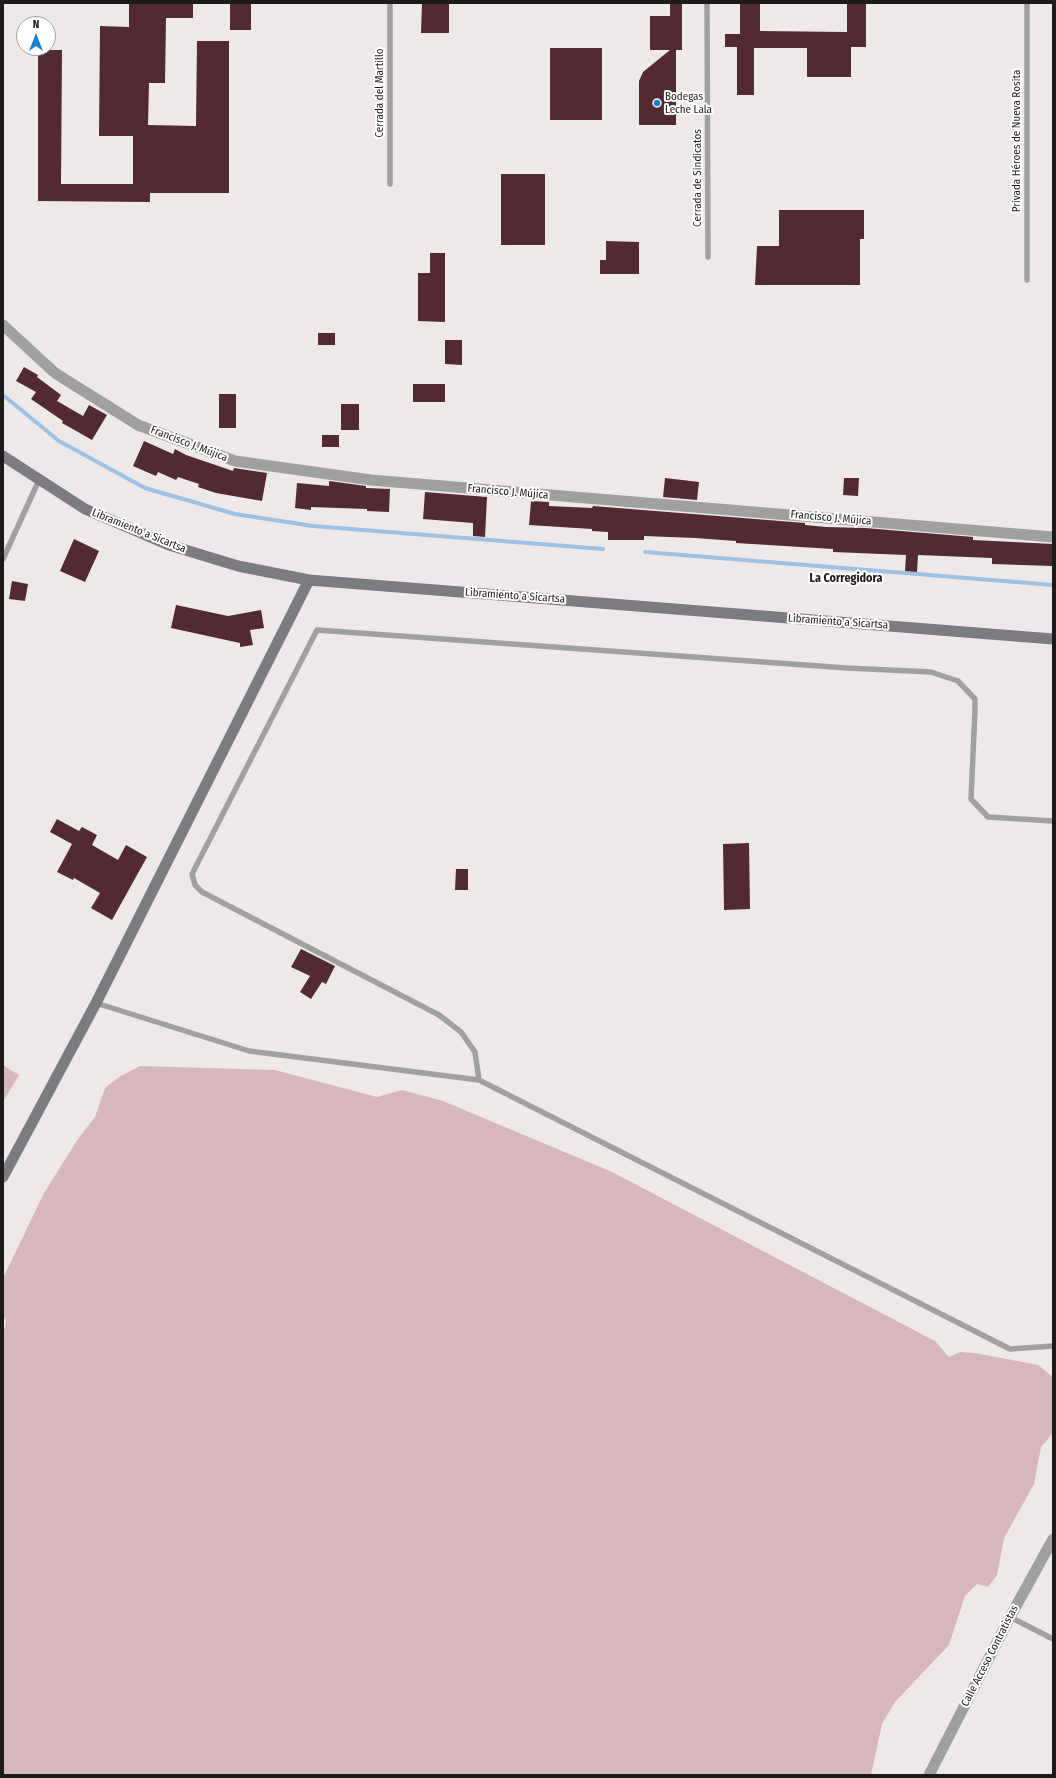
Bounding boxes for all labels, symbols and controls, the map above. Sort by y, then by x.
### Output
north arrow [16,16,56,56]
text: N [33,18,39,31]
street label: Cerrada del Martillo [373,48,387,138]
street label: Privada Héroes de Nueva Rosita [1010,70,1024,212]
place label: Bodegas Leche Lala [665,90,712,116]
marker: Bodegas Leche Lala [652,98,662,108]
street label: Cerrada de Sindicatos [691,129,705,227]
street label: Francisco J. Mújica [149,423,229,465]
street label: Francisco J. Mújica [467,482,549,502]
street label: Libramiento a Sicartsa [90,506,188,556]
street label: Francisco J. Mújica [790,508,872,528]
district label: La Corregidora [810,572,882,586]
street label: Libramiento a Sicartsa [465,586,565,606]
street label: Libramiento a Sicartsa [788,612,888,632]
street label: Calle Acceso Contratistas [959,1603,1021,1709]

